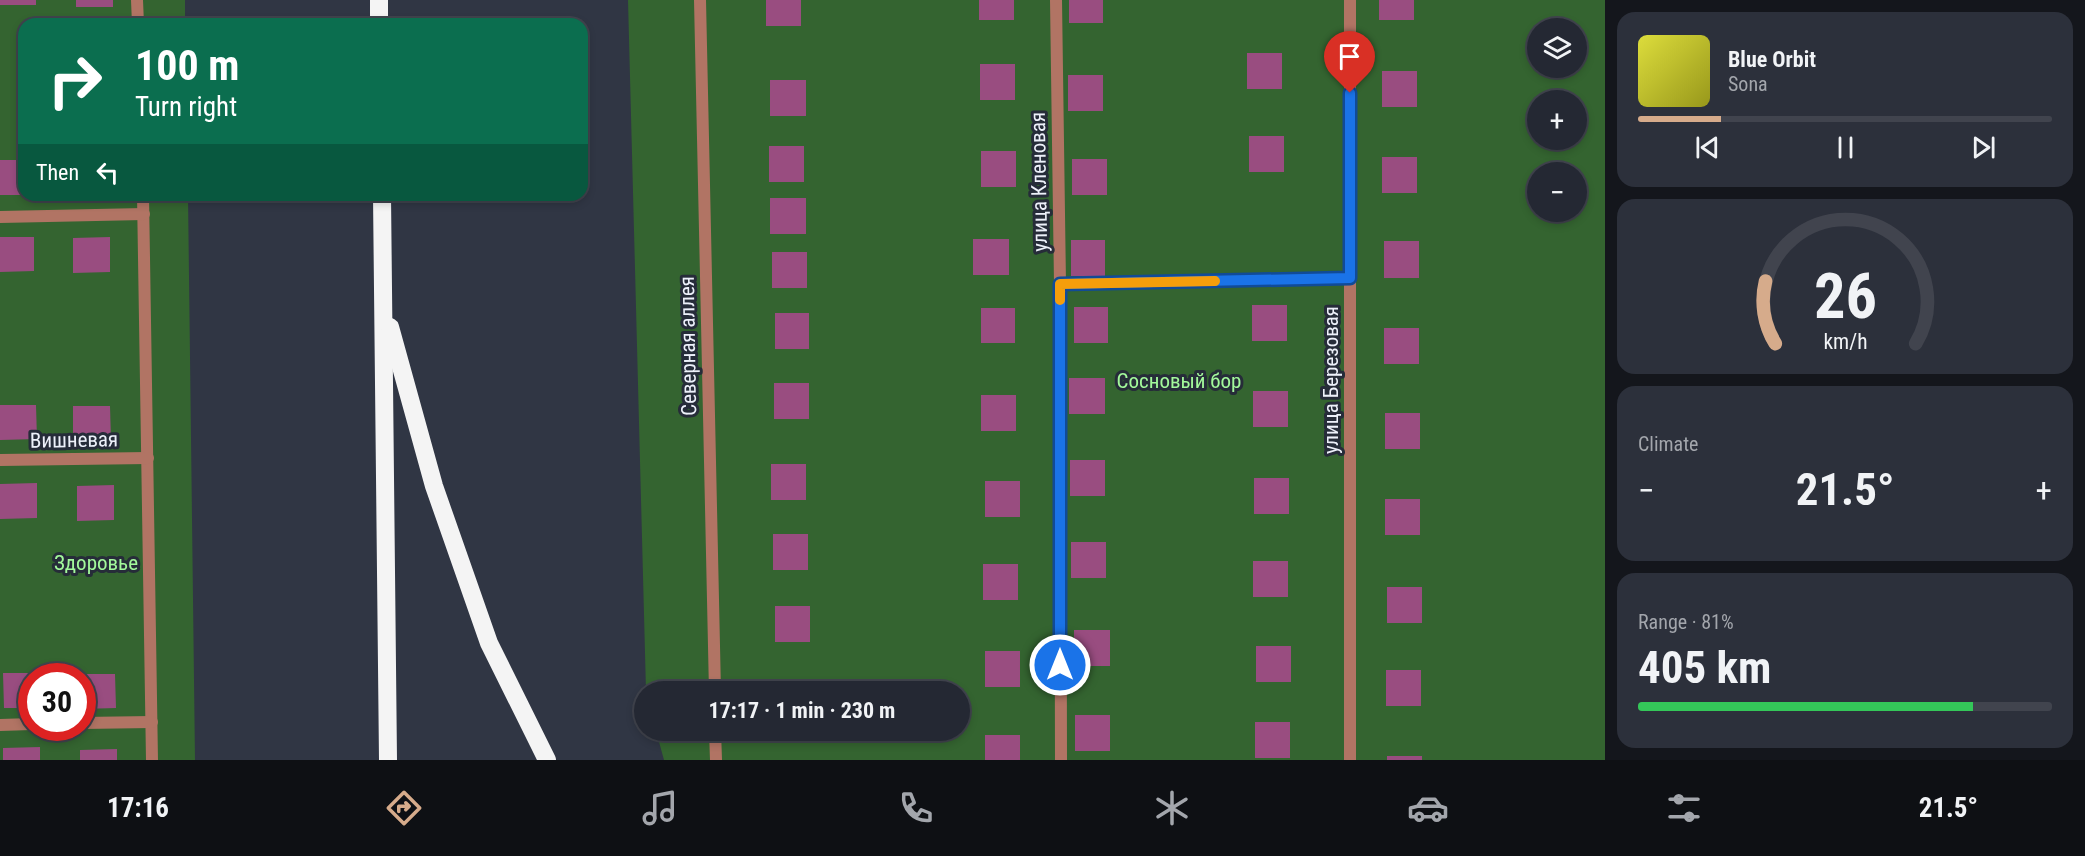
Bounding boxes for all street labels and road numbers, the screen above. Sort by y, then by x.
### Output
street label: улица Кленовая [1026,112,1052,252]
street label: Северная аллея [675,276,701,416]
street label: улица Березовая [1319,306,1343,454]
street label: Вишневая [30,427,118,453]

